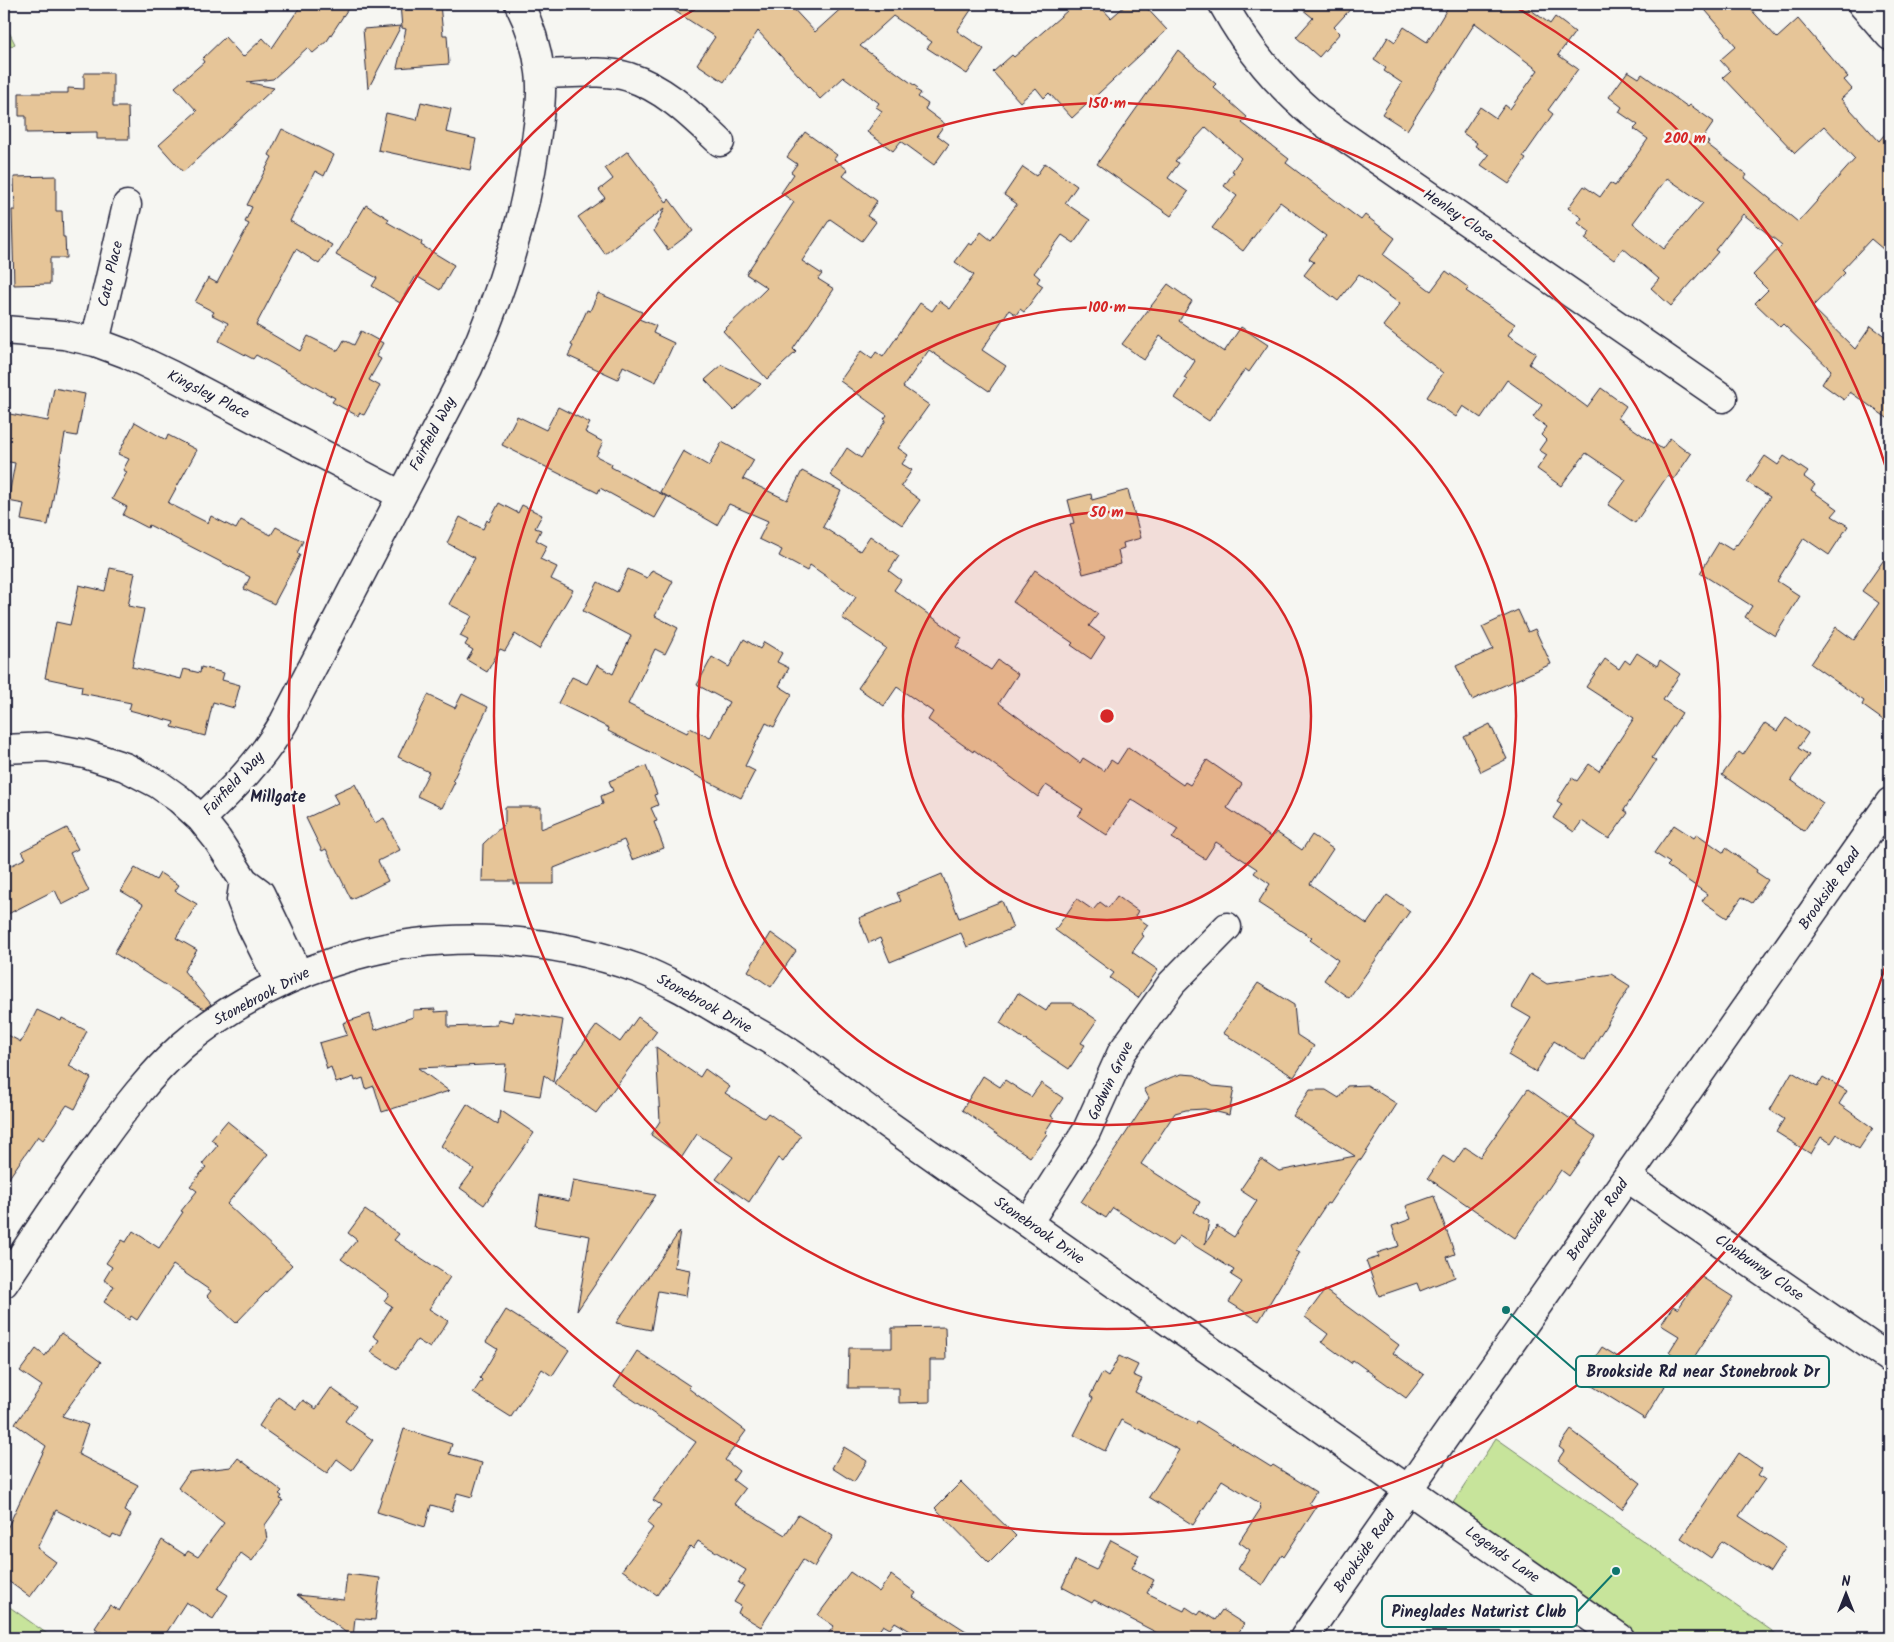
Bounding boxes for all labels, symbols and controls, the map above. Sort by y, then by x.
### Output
text: 150 m [1088,92,1126,116]
text: 200 m [1664,127,1706,151]
street label: Henley Close [1418,183,1498,249]
street label: Cato Place [92,238,130,309]
text: 100 m [1088,296,1126,320]
street label: Kingsley Place [163,364,254,426]
street label: Fairfield Way [403,392,463,475]
text: 50 m [1089,501,1124,525]
centre of rings [1098,707,1116,725]
street label: Fairfield Way [198,745,271,822]
district label: Millgate [250,785,306,810]
street label: Brookside Road [1793,843,1867,935]
street label: Stonebrook Drive [210,961,315,1032]
street label: Stonebrook Drive [652,968,756,1040]
street label: Godwin Grove [1082,1037,1141,1125]
street label: Brookside Road [1561,1174,1635,1266]
street label: Stonebrook Drive [989,1191,1090,1271]
street label: Clonbunny Close [1709,1228,1809,1308]
callout: Brookside Rd near Stonebrook Dr [1576,1356,1829,1387]
text: Brookside Rd near Stonebrook Dr [1586,1360,1821,1385]
street label: Brookside Road [1328,1506,1402,1598]
street label: Legends Lane [1460,1520,1545,1590]
north arrow [1822,1570,1872,1620]
text: N [1842,1571,1851,1593]
callout: Pineglades Naturist Club [1382,1596,1577,1627]
text: Pineglades Naturist Club [1392,1600,1566,1625]

